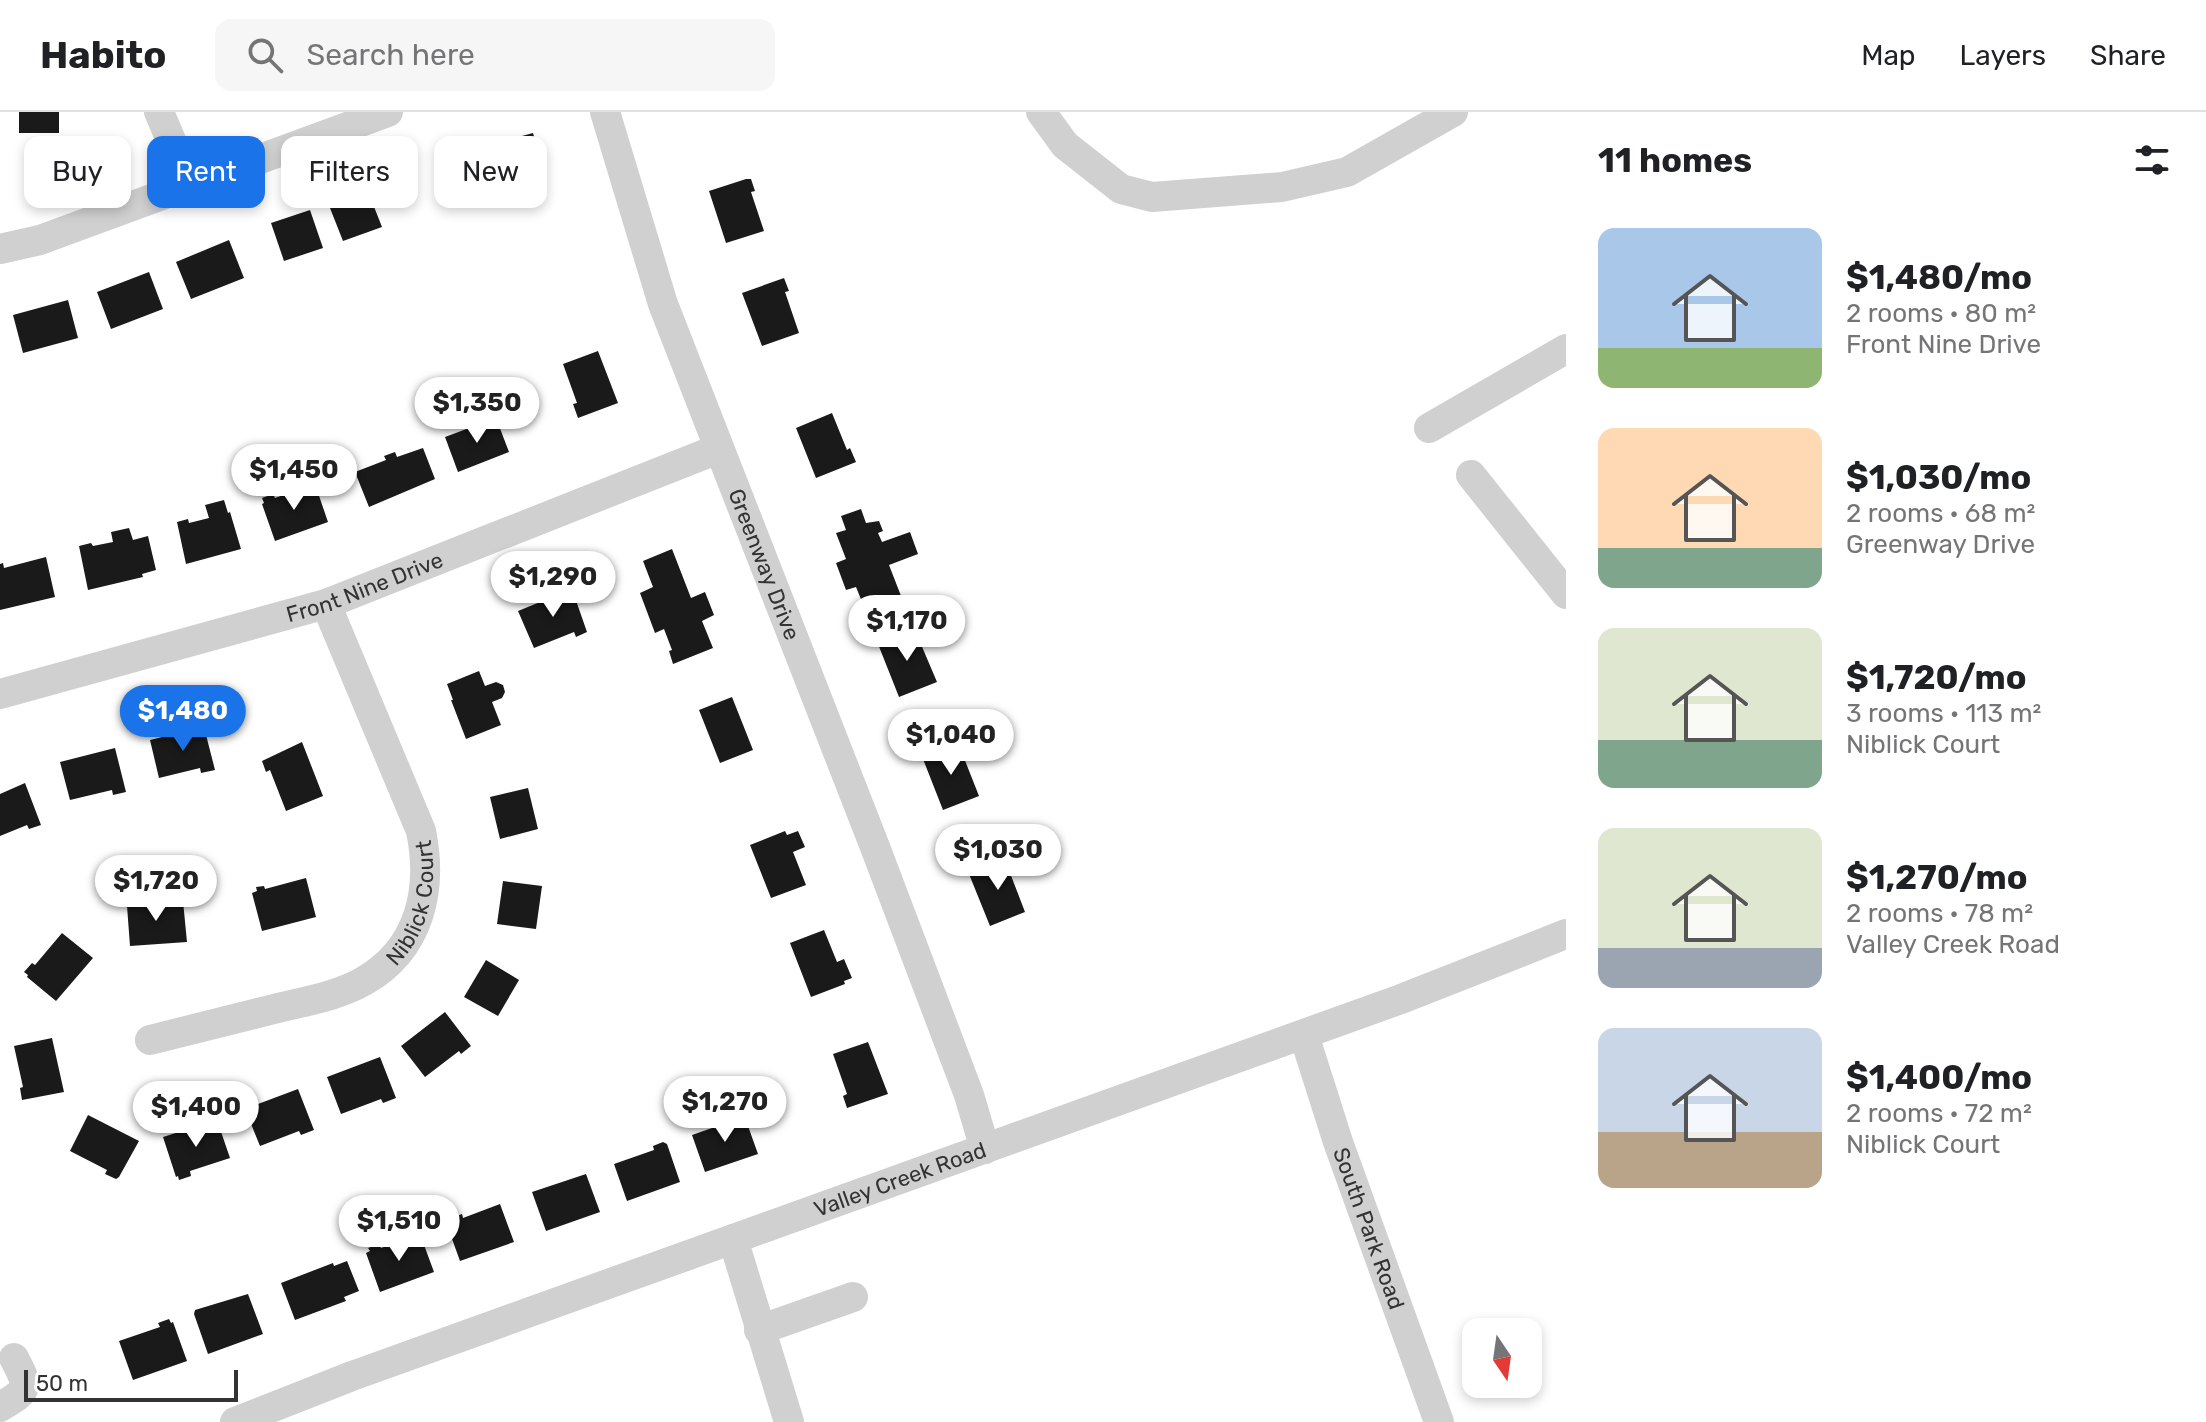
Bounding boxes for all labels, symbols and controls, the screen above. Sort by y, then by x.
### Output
search box [215,19,775,91]
text: Habito [40,32,167,78]
icon: search [243,33,287,77]
text: Search here [307,37,475,73]
text: Map [1861,39,1916,72]
text: Layers [1960,39,2046,72]
text: Share [2090,39,2166,72]
chip: Buy [24,136,131,208]
chip: Rent [147,136,265,208]
chip: Filters [281,136,418,208]
chip: New [434,136,547,208]
icon: filters [2130,138,2174,182]
text: 11 homes [1598,140,1752,181]
text: $1,480/mo [1846,257,2032,298]
icon: home [1662,260,1758,356]
text: 2 rooms · 80 m² [1846,298,2036,329]
text: Front Nine Drive [1846,329,2041,360]
pin: $1,350 [412,377,542,445]
text: $1,350 [432,387,522,418]
pin: $1,450 [229,444,359,512]
text: $1,450 [249,454,339,485]
text: $1,030/mo [1846,457,2031,498]
icon: home [1662,460,1758,556]
street label: Greenway Drive [723,485,806,644]
text: 2 rooms · 68 m² [1846,498,2035,529]
text: Greenway Drive [1846,529,2035,560]
street label: Front Nine Drive [283,546,447,628]
pin: $1,290 [488,551,618,619]
text: $1,290 [509,561,597,592]
pin: $1,170 [842,595,972,663]
text: $1,170 [866,605,948,636]
text: $1,720/mo [1846,657,2027,698]
icon: home [1662,660,1758,756]
pin: $1,480 [118,685,248,753]
text: $1,480 [138,695,228,726]
text: 3 rooms · 113 m² [1846,698,2041,729]
pin: $1,040 [886,709,1016,777]
text: $1,040 [906,719,996,750]
text: Niblick Court [1846,729,2000,760]
pin: $1,030 [933,824,1063,892]
text: $1,030 [953,834,1043,865]
street label: Niblick Court [380,838,439,971]
pin: $1,720 [91,855,221,923]
text: $1,270/mo [1846,857,2028,898]
icon: home [1662,860,1758,956]
text: $1,720 [113,865,199,896]
text: 2 rooms · 78 m² [1846,898,2033,929]
text: Valley Creek Road [1846,929,2060,960]
text: $1,400/mo [1846,1057,2032,1098]
icon: home [1662,1060,1758,1156]
pin: $1,270 [660,1076,790,1144]
pin: $1,400 [131,1081,261,1149]
text: $1,270 [682,1086,769,1117]
text: $1,400 [151,1091,241,1122]
text: 2 rooms · 72 m² [1846,1098,2032,1129]
text: Niblick Court [1846,1129,2000,1160]
street label: Valley Creek Road [810,1136,990,1222]
street label: South Park Road [1328,1144,1411,1313]
pin: $1,510 [334,1195,464,1263]
text: $1,510 [357,1205,441,1236]
north arrow [1462,1318,1542,1398]
map controls [1462,1318,1542,1398]
scale bar [24,1366,238,1402]
text: 50 m [36,1370,88,1397]

